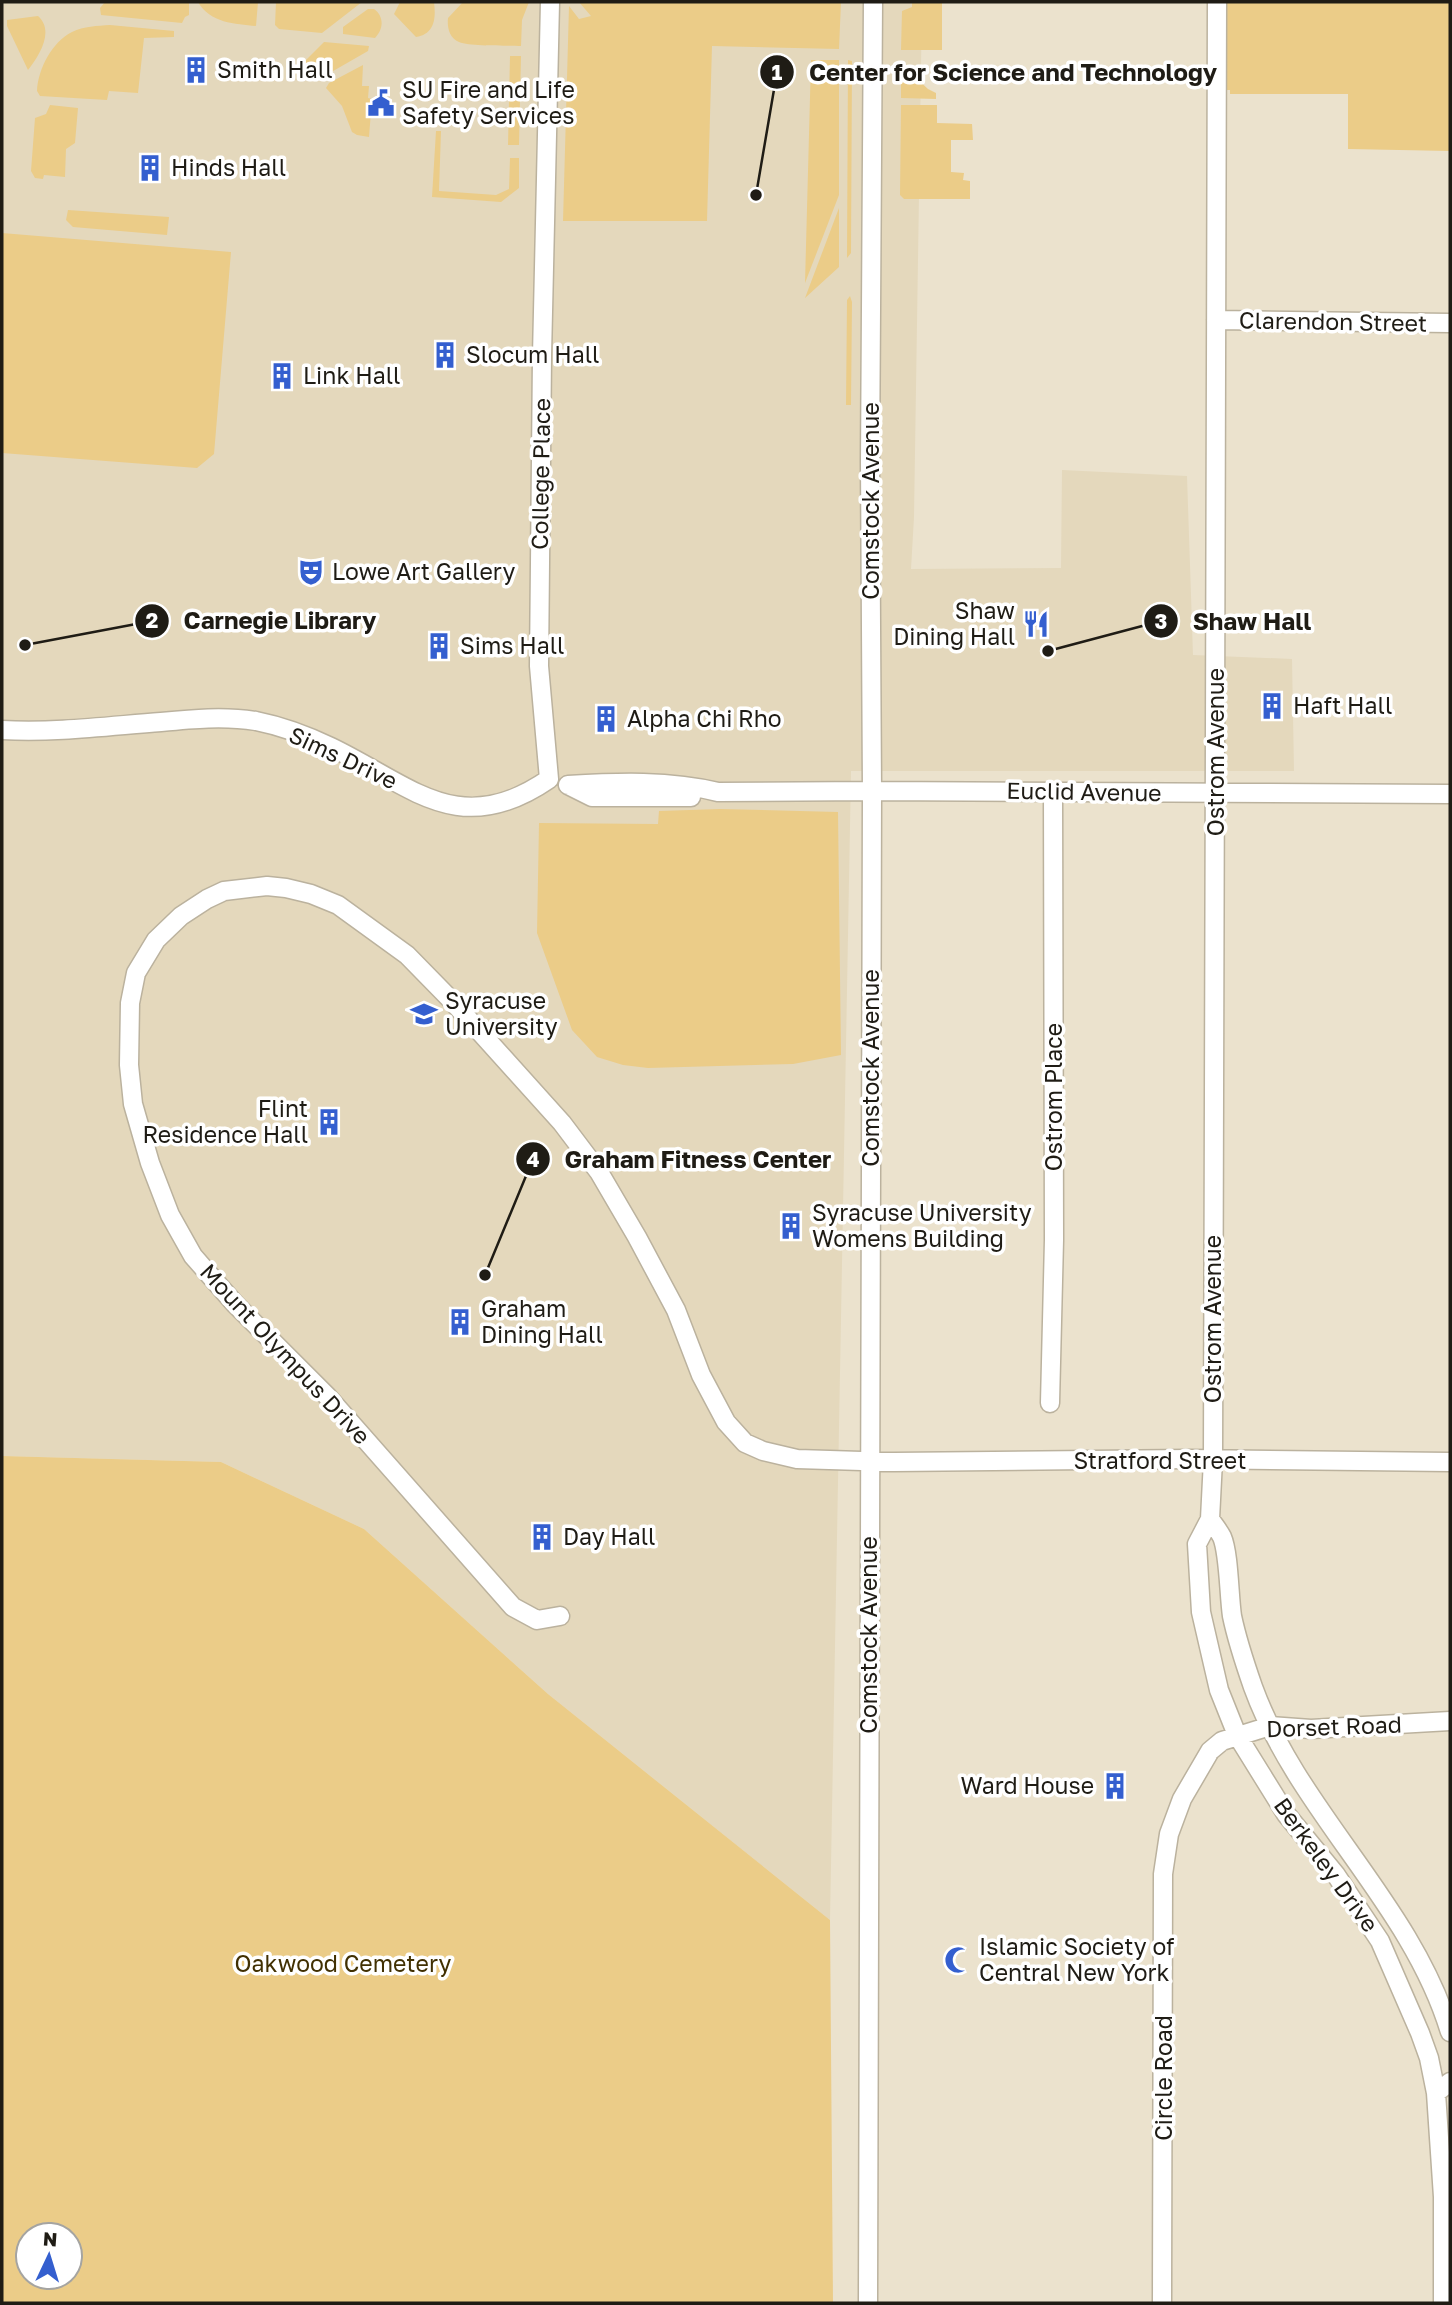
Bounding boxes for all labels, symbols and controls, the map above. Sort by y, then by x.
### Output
callout: Center for Science and Technology [760,50,1231,95]
building icon: Smith Hall [181,55,211,85]
place label: Smith Hall [217,55,333,83]
text: Center for Science and Technology [809,57,1218,86]
text: 1 [772,59,783,85]
place label: SU Fire and Life Safety Services [402,75,575,129]
public building icon: SU Fire and Life Safety Services [366,88,396,118]
building icon: Hinds Hall [135,153,165,183]
place label: Hinds Hall [171,153,286,181]
street label: Clarendon Street [1239,305,1427,337]
building icon: Slocum Hall [430,340,460,370]
place label: Slocum Hall [466,340,599,368]
building icon: Link Hall [267,361,297,391]
place label: Link Hall [303,361,400,389]
street label: College Place [525,398,555,550]
street label: Comstock Avenue [856,402,884,600]
theatre icon: Lowe Art Gallery [296,557,326,587]
place label: Lowe Art Gallery [332,557,515,585]
place label: Shaw Dining Hall [893,596,1015,650]
callout: Carnegie Library [135,598,391,643]
callout: Shaw Hall [1144,599,1325,644]
text: Carnegie Library [184,605,377,634]
text: Shaw Hall [1193,606,1311,635]
text: 2 [146,607,159,633]
text: 3 [1155,608,1167,634]
restaurant icon: Shaw Dining Hall [1021,609,1051,639]
building icon: Sims Hall [424,631,454,661]
place label: Sims Hall [460,631,564,659]
street label: Ostrom Avenue [1201,668,1229,836]
building icon: Haft Hall [1257,691,1287,721]
place label: Haft Hall [1293,691,1392,719]
building icon: Alpha Chi Rho [591,704,621,734]
place label: Alpha Chi Rho [627,704,782,732]
street label: Sims Drive [285,720,402,794]
street label: Euclid Avenue [1006,776,1162,806]
street label: Comstock Avenue [856,969,884,1167]
place label: Syracuse University [445,986,558,1040]
school or university icon: Syracuse University [409,999,439,1029]
street label: Ostrom Place [1039,1023,1067,1171]
place label: Flint Residence Hall [142,1094,308,1148]
building icon: Flint Residence Hall [314,1107,344,1137]
callout: Graham Fitness Center [515,1137,845,1182]
text: Graham Fitness Center [565,1144,831,1173]
text: 4 [526,1146,540,1172]
place label: Syracuse University Womens Building [812,1198,1032,1252]
building icon: Syracuse University Womens Building [776,1211,806,1241]
street label: Ostrom Avenue [1198,1235,1226,1403]
street label: Mount Olympus Drive [195,1257,377,1449]
place label: Graham Dining Hall [481,1294,603,1348]
building icon: Graham Dining Hall [445,1307,475,1337]
street label: Stratford Street [1074,1446,1246,1474]
building icon: Day Hall [527,1522,557,1552]
place label: Day Hall [563,1522,655,1550]
street label: Comstock Avenue [854,1536,882,1734]
street label: Dorset Road [1266,1710,1402,1742]
place label: Ward House [960,1771,1094,1799]
building icon: Ward House [1100,1771,1130,1801]
street label: Berkeley Drive [1269,1792,1385,1937]
place label: Islamic Society of Central New York [979,1932,1174,1986]
mosque icon: Islamic Society of Central New York [943,1945,973,1975]
park label: Oakwood Cemetery [235,1949,452,1977]
street label: Circle Road [1149,2015,1177,2141]
north arrow [14,2221,84,2291]
text: N [42,2227,58,2251]

